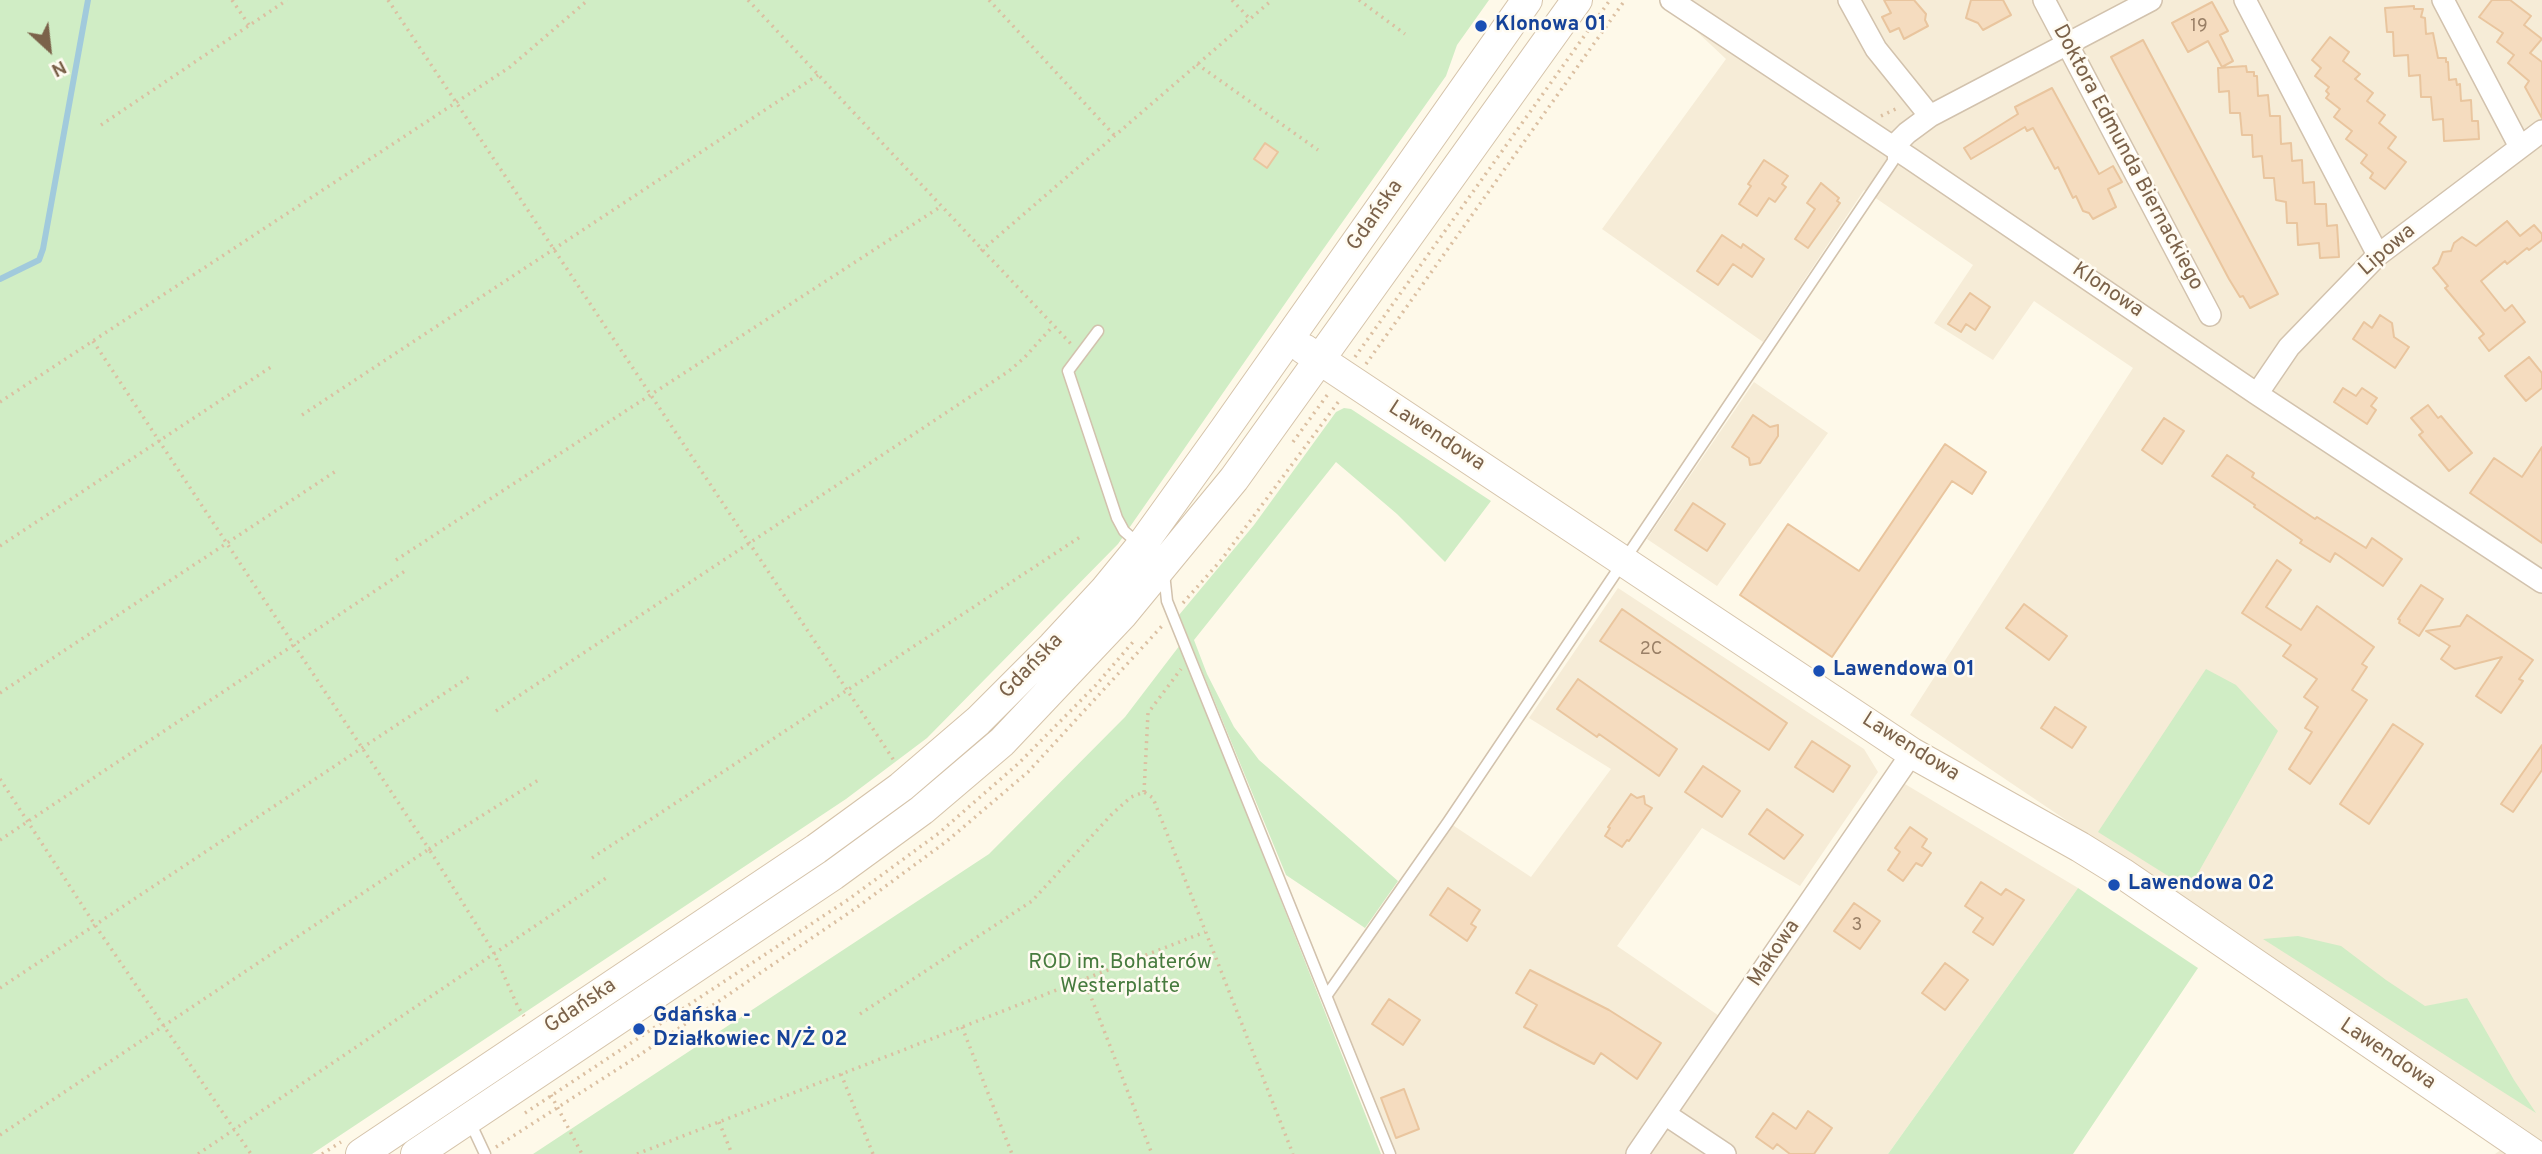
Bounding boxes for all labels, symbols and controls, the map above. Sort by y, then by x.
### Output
place label: Klonowa 01 [1495,13,1607,39]
north arrow [14,14,84,84]
house number: 19 [2190,16,2208,38]
marker: Klonowa 01 [1473,18,1489,34]
street label: Doktora Edmunda Biernackiego [2046,21,2208,295]
text: N [47,54,70,82]
street label: Gdańska [1342,176,1410,256]
street label: Lipowa [2355,220,2421,282]
street label: Klonowa [2067,258,2147,324]
street label: Lawendowa [1383,396,1489,478]
street label: Gdańska [995,629,1069,705]
house number: 2C [1640,639,1662,661]
place label: Lawendowa 01 [1833,658,1975,684]
marker: Lawendowa 01 [1811,663,1827,679]
street label: Lawendowa [1857,708,1963,788]
place label: Lawendowa 02 [2128,872,2274,898]
marker: Lawendowa 02 [2106,877,2122,893]
house number: 3 [1852,915,1862,937]
street label: Makowa [1744,916,1806,992]
park label: ROD im. Bohaterów Westerplatte [1028,951,1212,1001]
street label: Gdańska [540,974,622,1040]
place label: Gdańska - Działkowiec N/Ż 02 [653,1004,847,1054]
street label: Lawendowa [2334,1014,2440,1096]
marker: Gdańska - Działkowiec N/Ż 02 [631,1021,647,1037]

